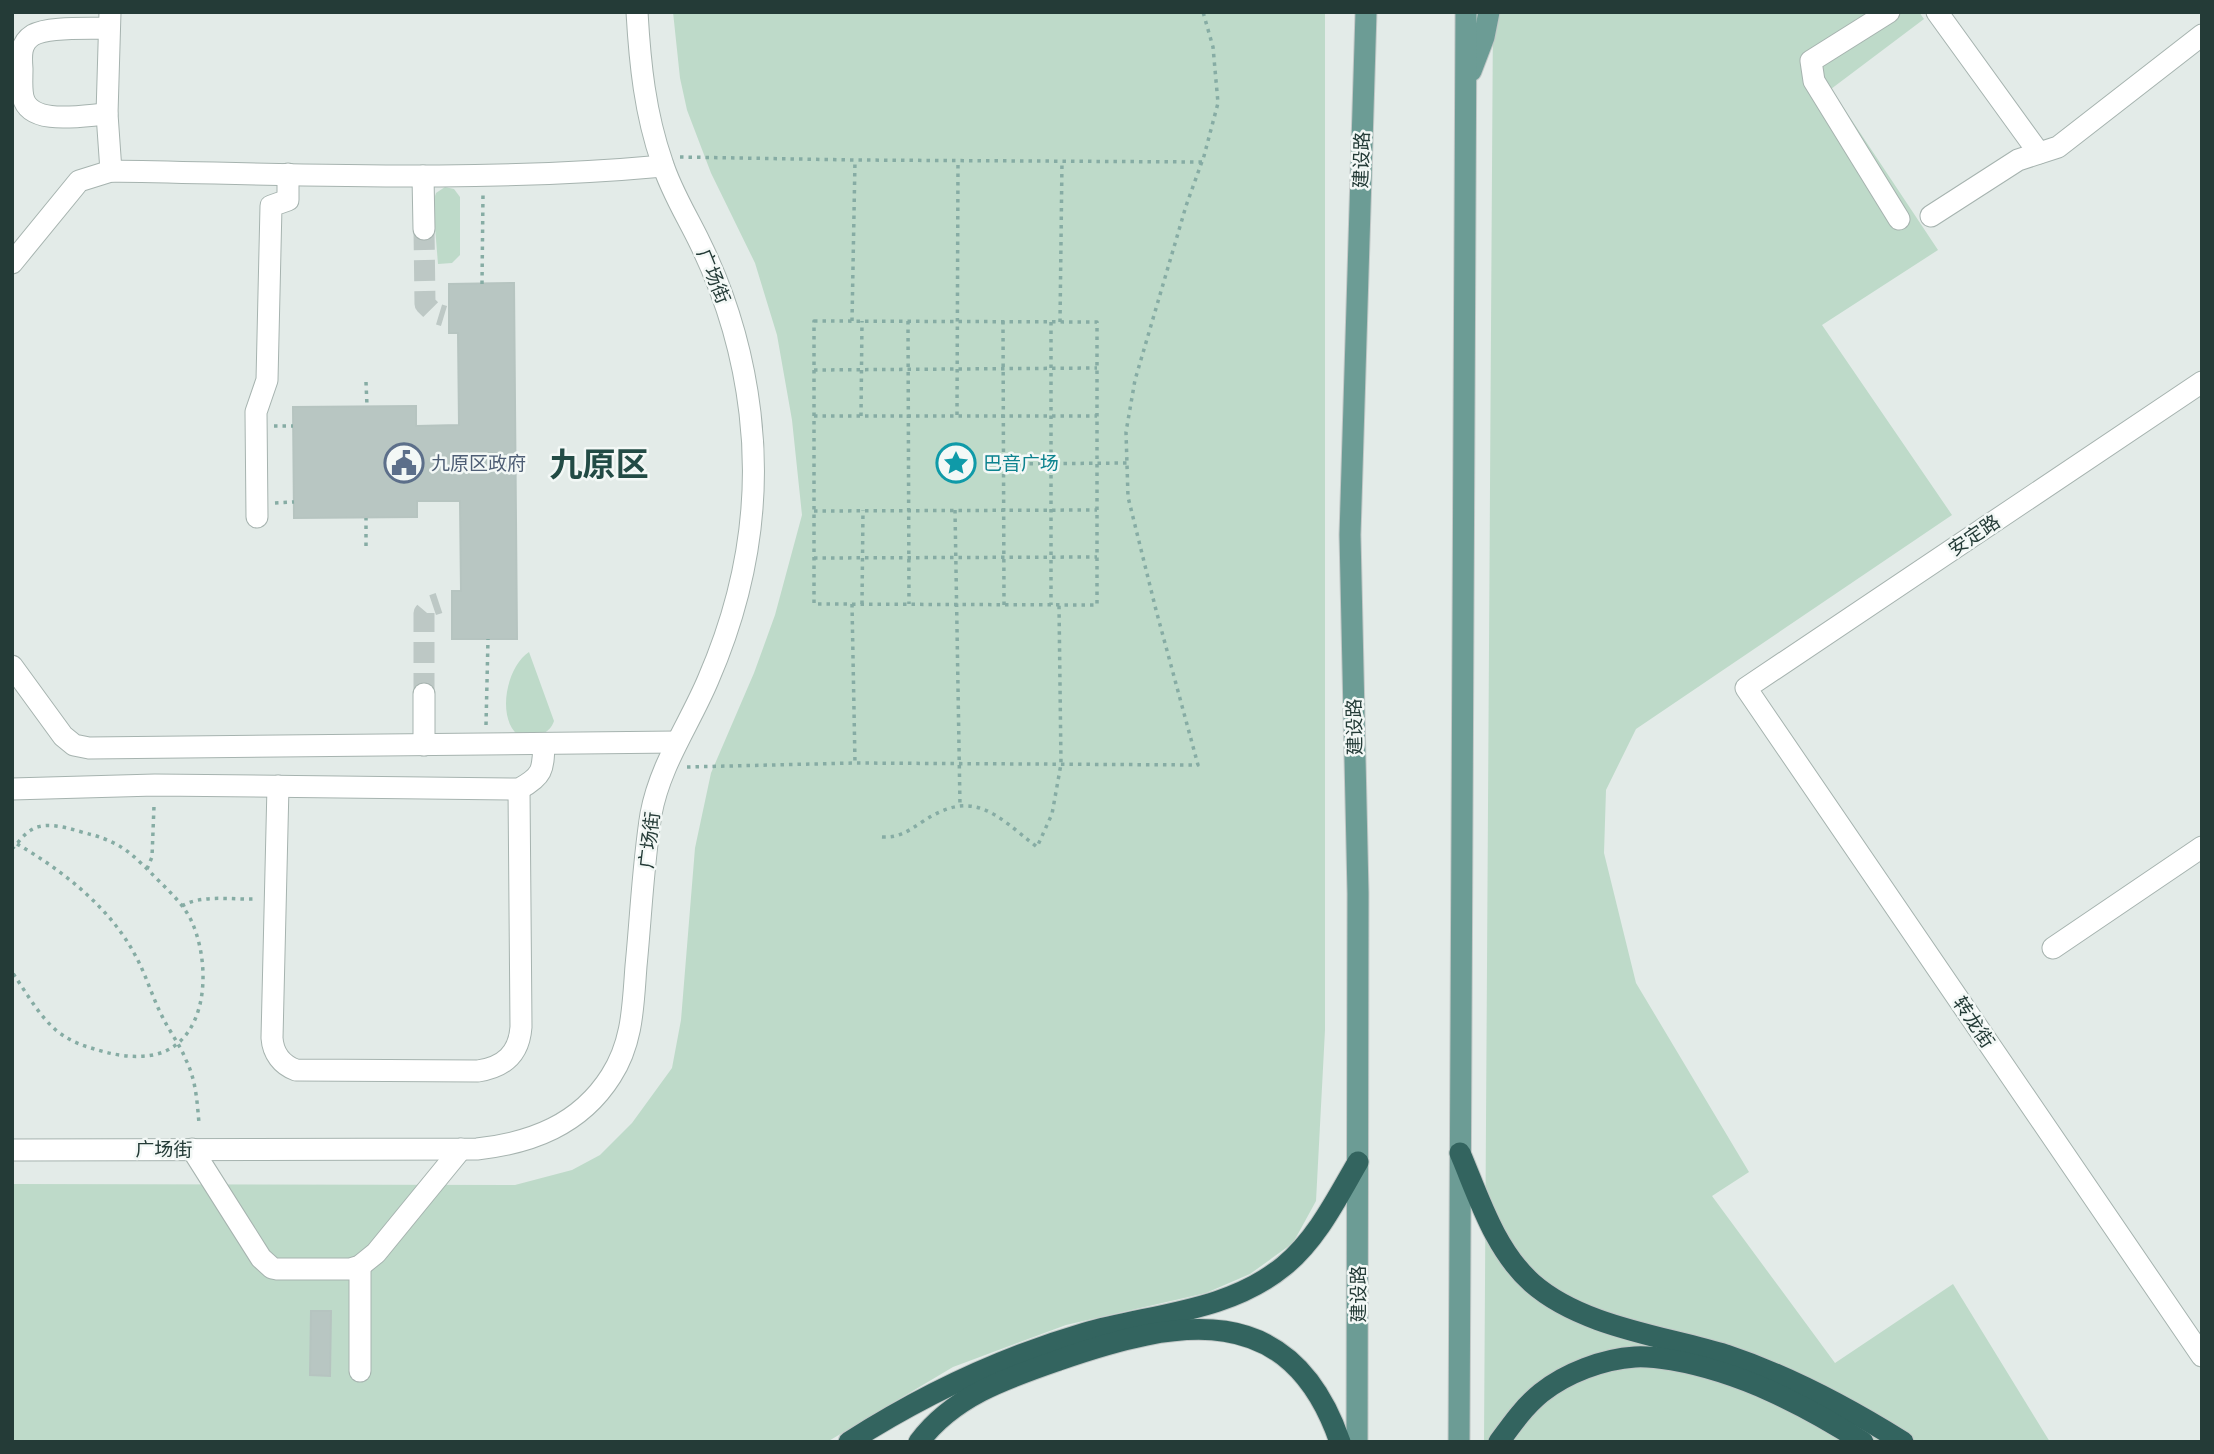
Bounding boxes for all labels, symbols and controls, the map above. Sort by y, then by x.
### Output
street label: 建设路 [1349,131,1374,189]
street label: 广场街 [692,245,735,307]
public building icon: 九原区政府 [383,442,425,484]
place icon: 巴音广场 [935,442,977,484]
district label: 九原区 [550,445,649,485]
place label: 九原区政府 [431,452,526,475]
place label: 巴音广场 [983,452,1059,475]
street label: 安定路 [1944,510,2004,561]
street label: 建设路 [1343,698,1366,756]
street label: 广场街 [635,810,664,870]
street label: 转龙街 [1948,992,1999,1052]
street label: 广场街 [135,1138,193,1161]
street label: 建设路 [1347,1265,1370,1323]

